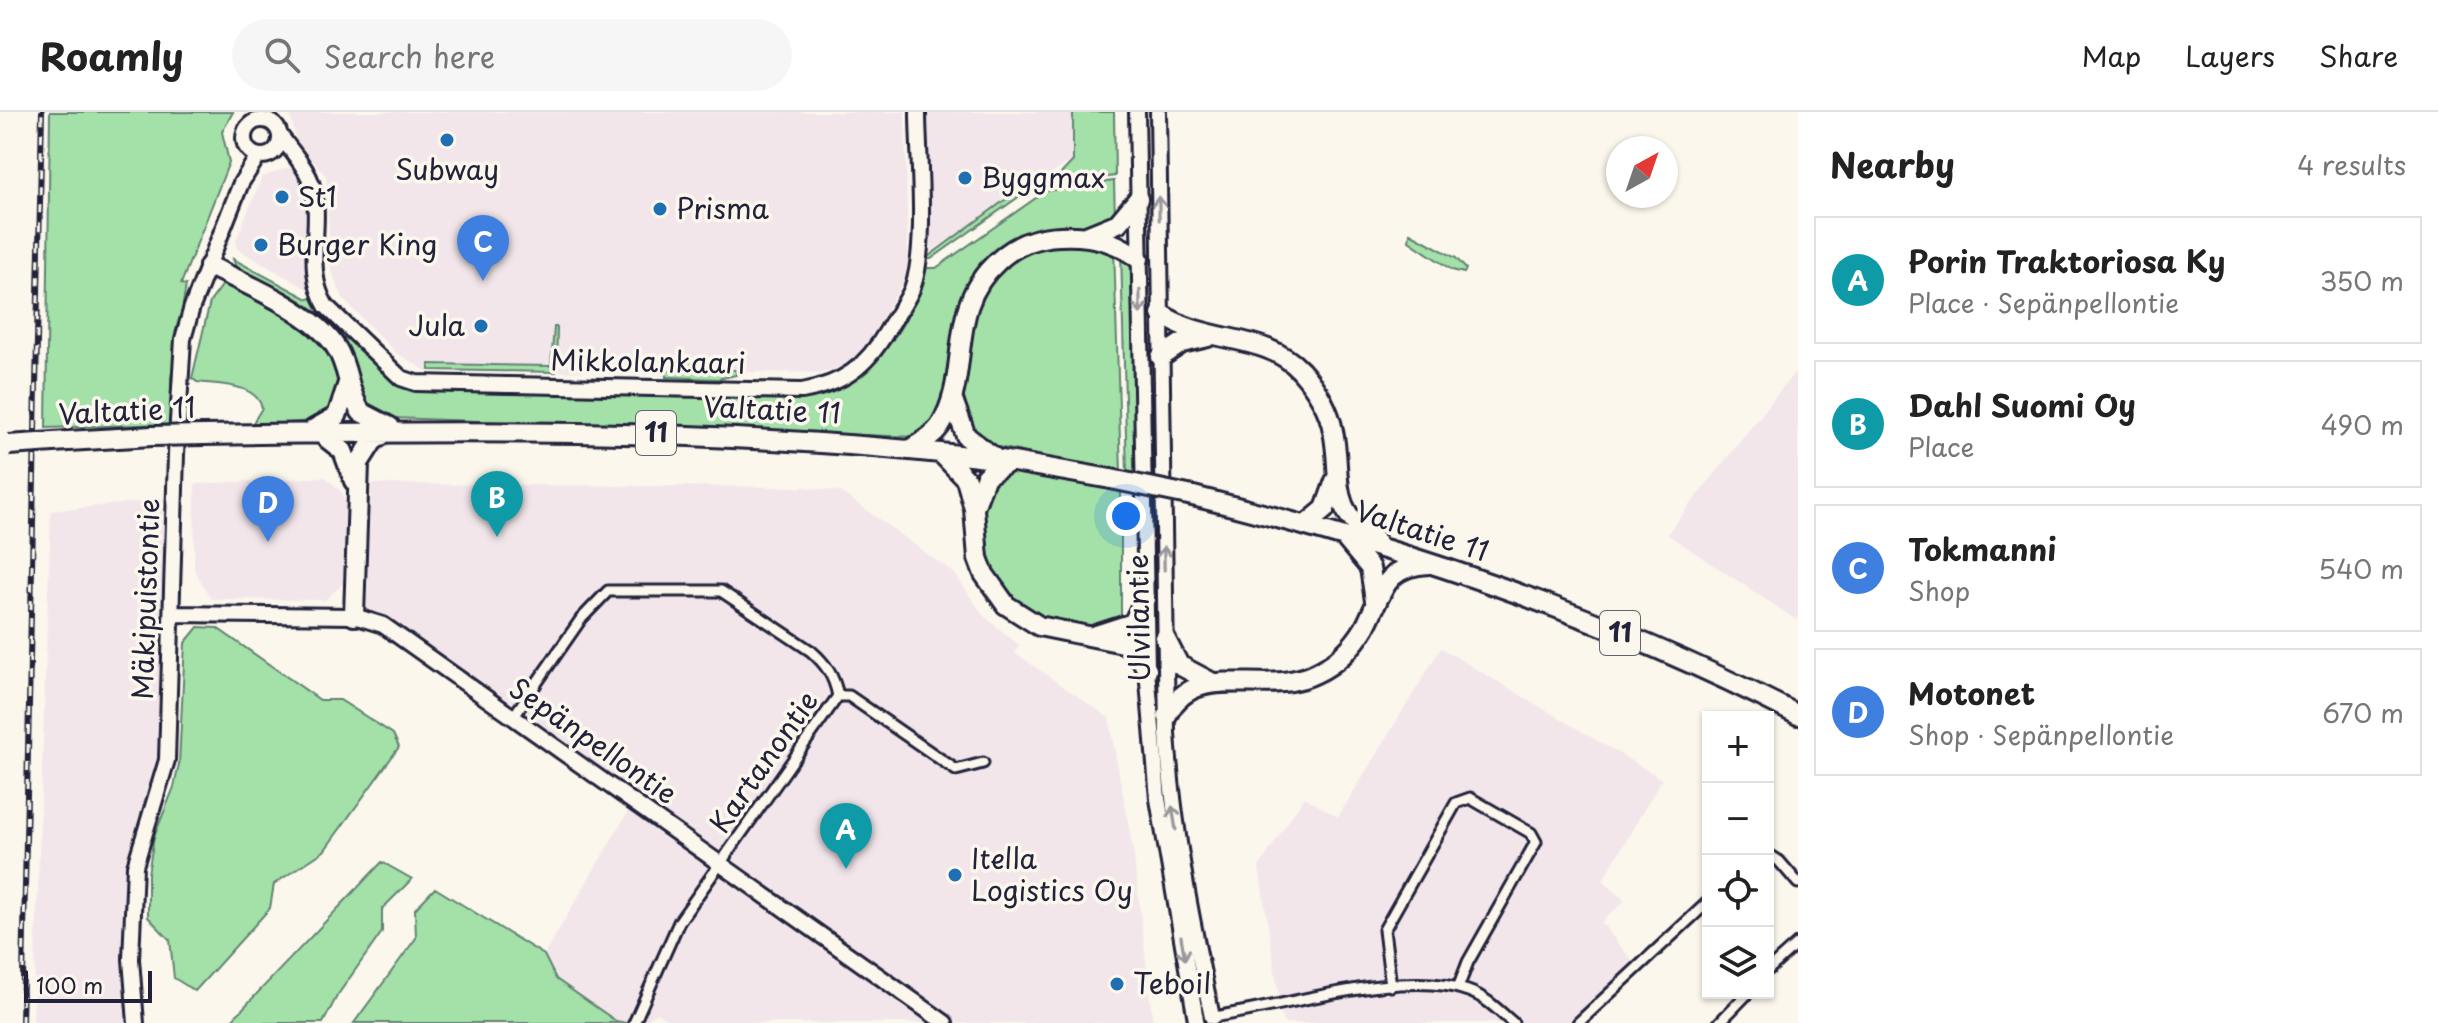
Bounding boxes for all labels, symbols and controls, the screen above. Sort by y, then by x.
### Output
search box [232,19,792,91]
text: Roamly [40,27,184,84]
icon: search [260,33,304,77]
text: Search here [324,33,495,78]
text: Map [2081,34,2141,77]
text: Layers [2185,34,2275,77]
text: Share [2319,34,2398,77]
marker: Subway [438,131,456,149]
north arrow [1606,136,1678,208]
text: Nearby [1830,138,1955,190]
text: 4 results [2297,145,2406,184]
place label: Subway [395,147,499,190]
place label: Byggmax [981,155,1105,198]
marker: Byggmax [956,169,974,187]
place label: St1 [298,174,337,217]
place label: Prisma [676,186,769,229]
marker: St1 [273,188,291,206]
one-way arrow [1152,195,1167,222]
marker: Prisma [651,200,669,218]
pin: C [457,215,509,281]
place label: Burger King [277,222,437,265]
marker: Burger King [252,236,270,254]
text: Porin Traktoriosa Ky [1908,238,2225,283]
text: A [1848,261,1868,300]
text: 350 m [2320,261,2404,300]
text: Place · Sepänpellontie [1908,283,2179,322]
one-way arrow [1132,288,1147,315]
place label: Jula [408,303,466,346]
marker: Jula [472,317,490,335]
street label: Mikkolankaari [550,337,746,384]
text: Dahl Suomi Oy [1908,382,2136,427]
street label: Valtatie 11 [702,383,842,434]
street label: Valtatie 11 [57,384,197,435]
text: B [1849,405,1867,444]
text: 490 m [2321,405,2404,444]
road number: 11 [636,411,676,455]
text: Place [1908,427,1974,466]
pin: B [471,471,523,537]
pin: D [242,476,294,542]
street label: Valtatie 11 [1350,488,1494,571]
your location [1106,496,1146,536]
street label: Mäkipuistontie [119,498,170,700]
text: Tokmanni [1908,526,2056,571]
one-way arrow [1156,545,1172,572]
text: C [1848,549,1868,588]
text: 540 m [2318,549,2404,588]
street label: Ulvilantie [1115,554,1160,682]
text: Shop [1908,571,1970,610]
road number: 11 [1600,611,1640,655]
street label: Sepänpellontie [501,666,687,814]
text: Motonet [1908,670,2035,715]
street label: Kartanontie [698,681,828,841]
text: D [1848,693,1868,732]
text: 670 m [2322,693,2404,732]
map controls [1702,711,1774,999]
button: + [1702,711,1774,783]
text: Shop · Sepänpellontie [1908,715,2174,754]
button: − [1702,783,1774,855]
pin: A [820,803,872,869]
one-way arrow [1166,806,1181,831]
place label: Itella Logistics Oy [971,836,1133,911]
button: locate [1702,855,1774,927]
marker: Itella Logistics Oy [946,866,964,884]
button: layers [1702,927,1774,999]
one-way arrow [1177,935,1192,961]
place label: Teboil [1133,961,1211,1004]
scale bar [24,967,152,1003]
text: 100 m [36,968,103,1001]
marker: Teboil [1108,975,1126,993]

